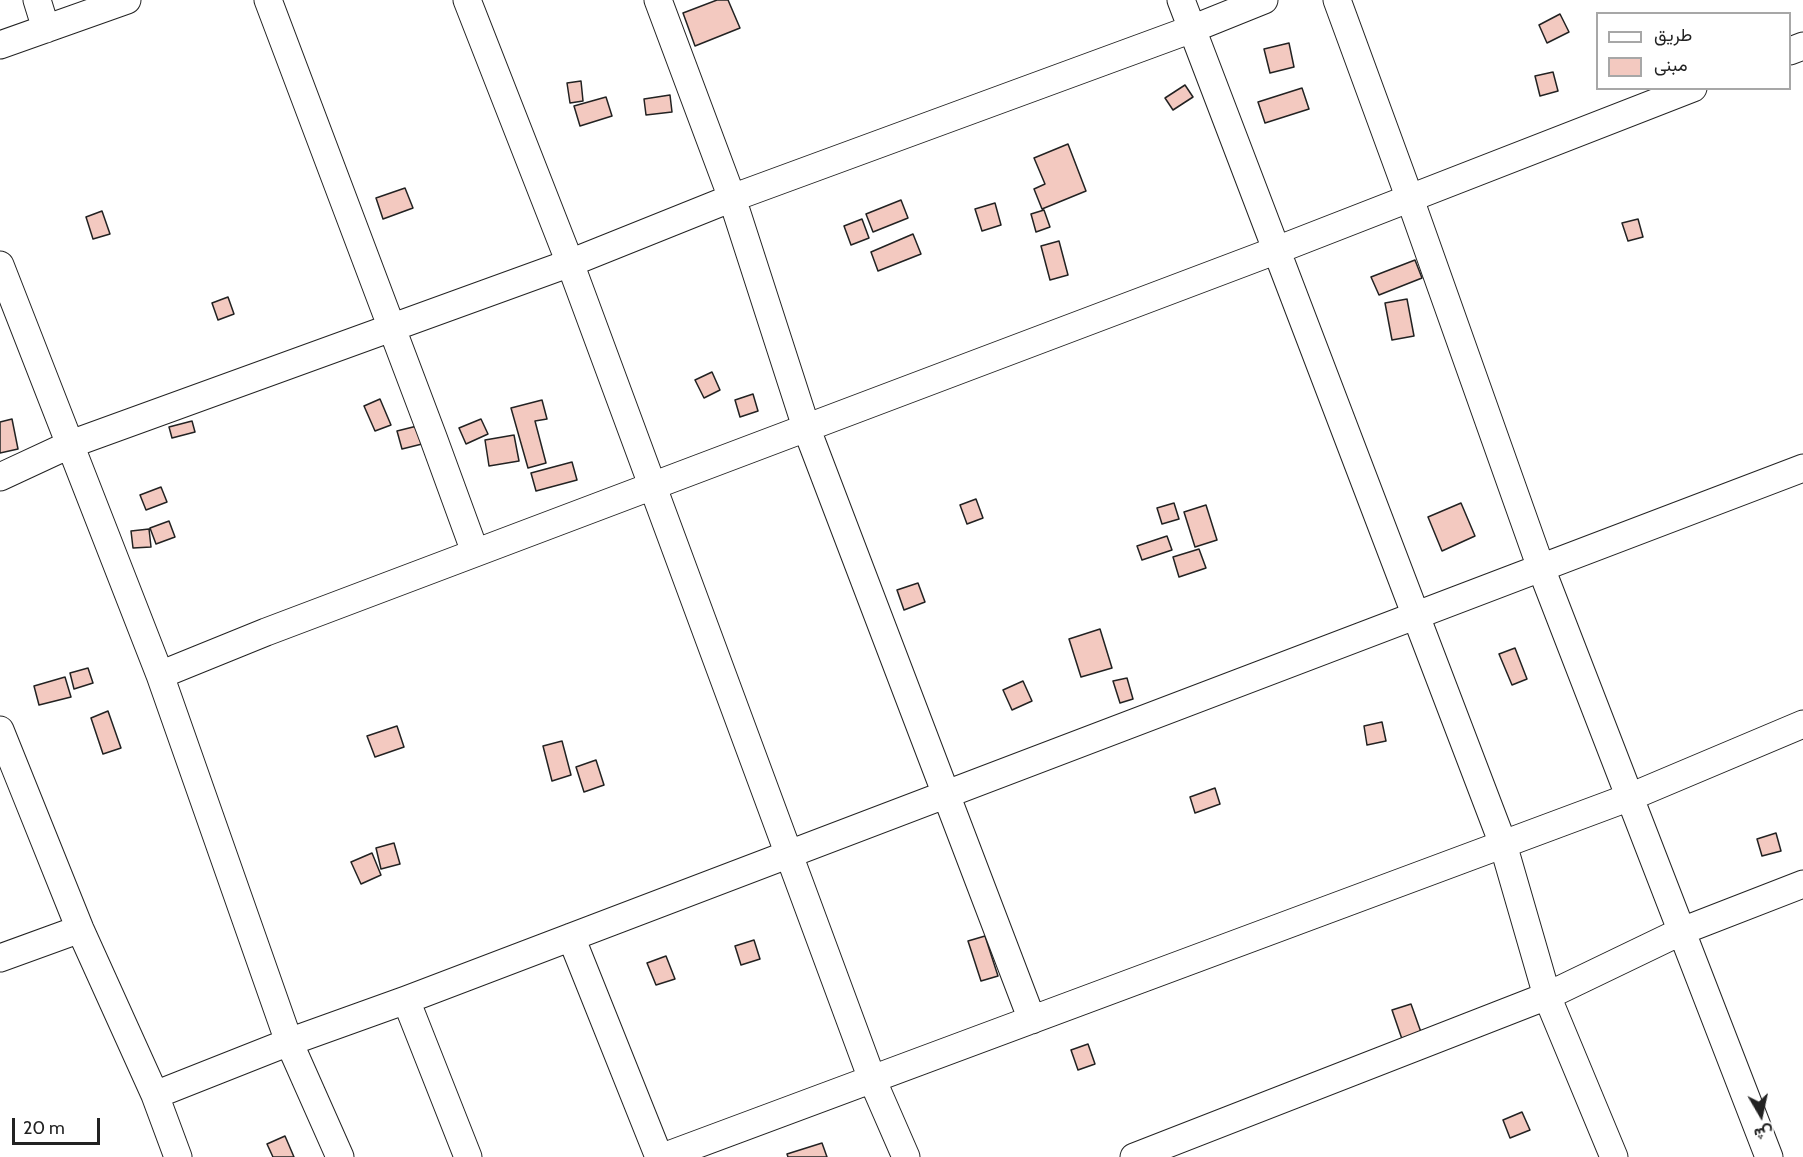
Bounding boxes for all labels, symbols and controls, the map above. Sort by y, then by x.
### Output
legend [1596,12,1791,90]
text: طريق [1654,24,1692,46]
text: مبنى [1654,54,1688,76]
north arrow [1731,1085,1791,1145]
scale bar [15,1106,104,1144]
text: 20 m [23,1117,65,1139]
text: ش [1753,1122,1775,1144]

